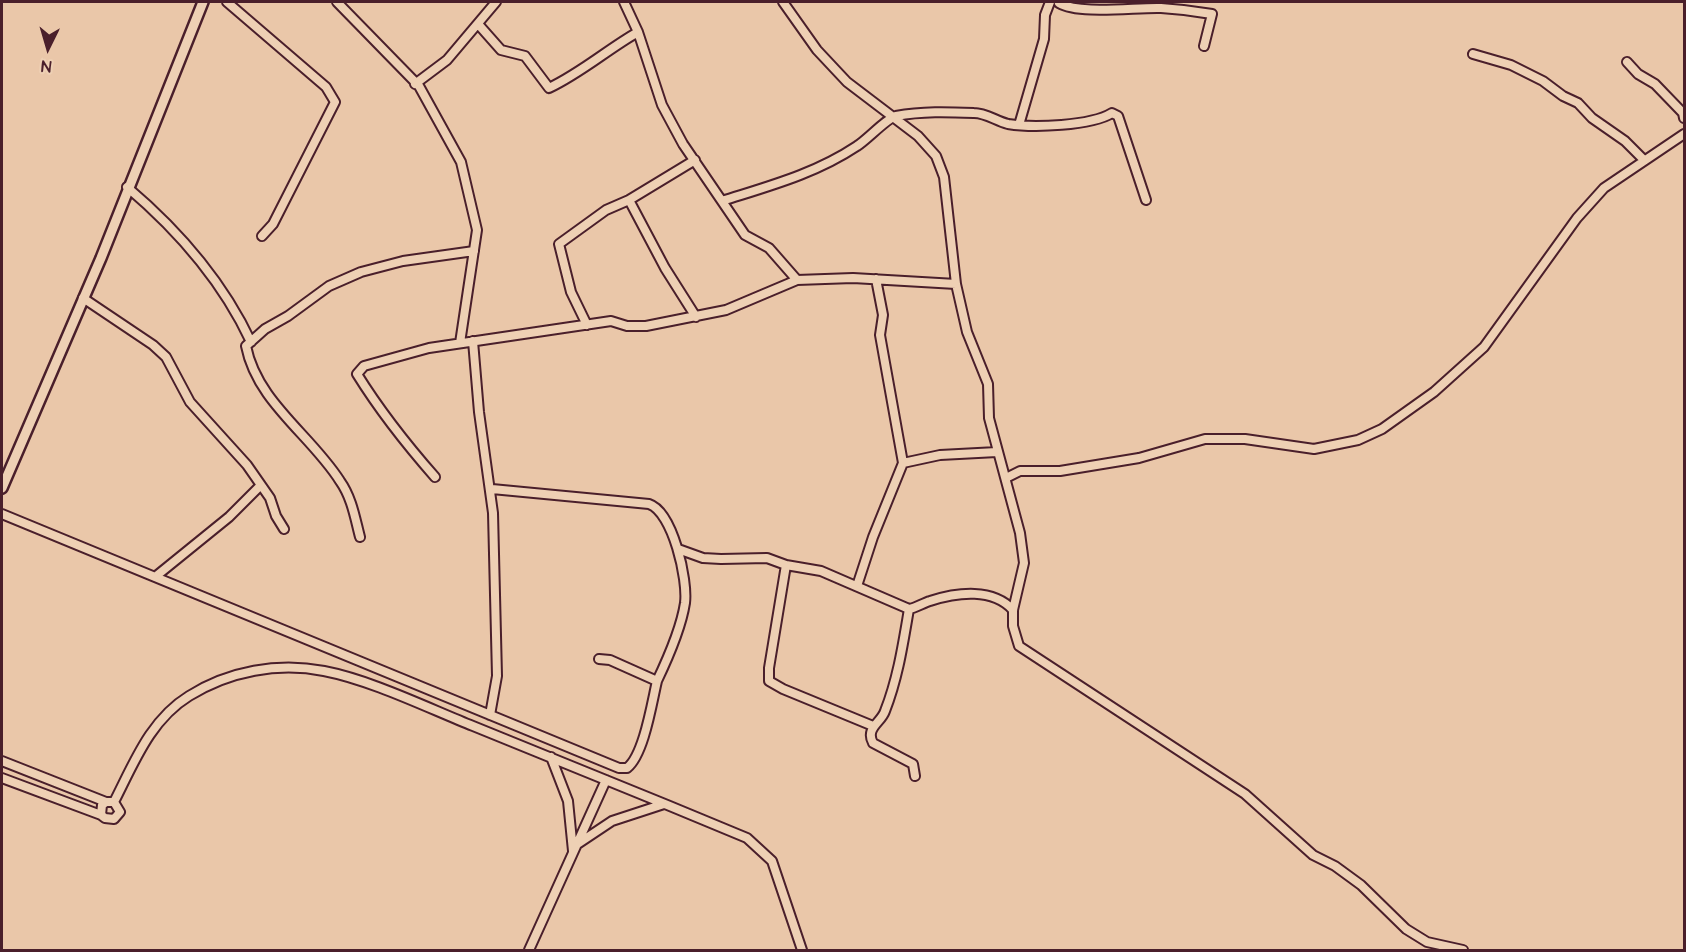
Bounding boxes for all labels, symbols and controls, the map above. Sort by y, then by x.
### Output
north arrow [18,18,78,78]
text: N [40,55,52,77]

